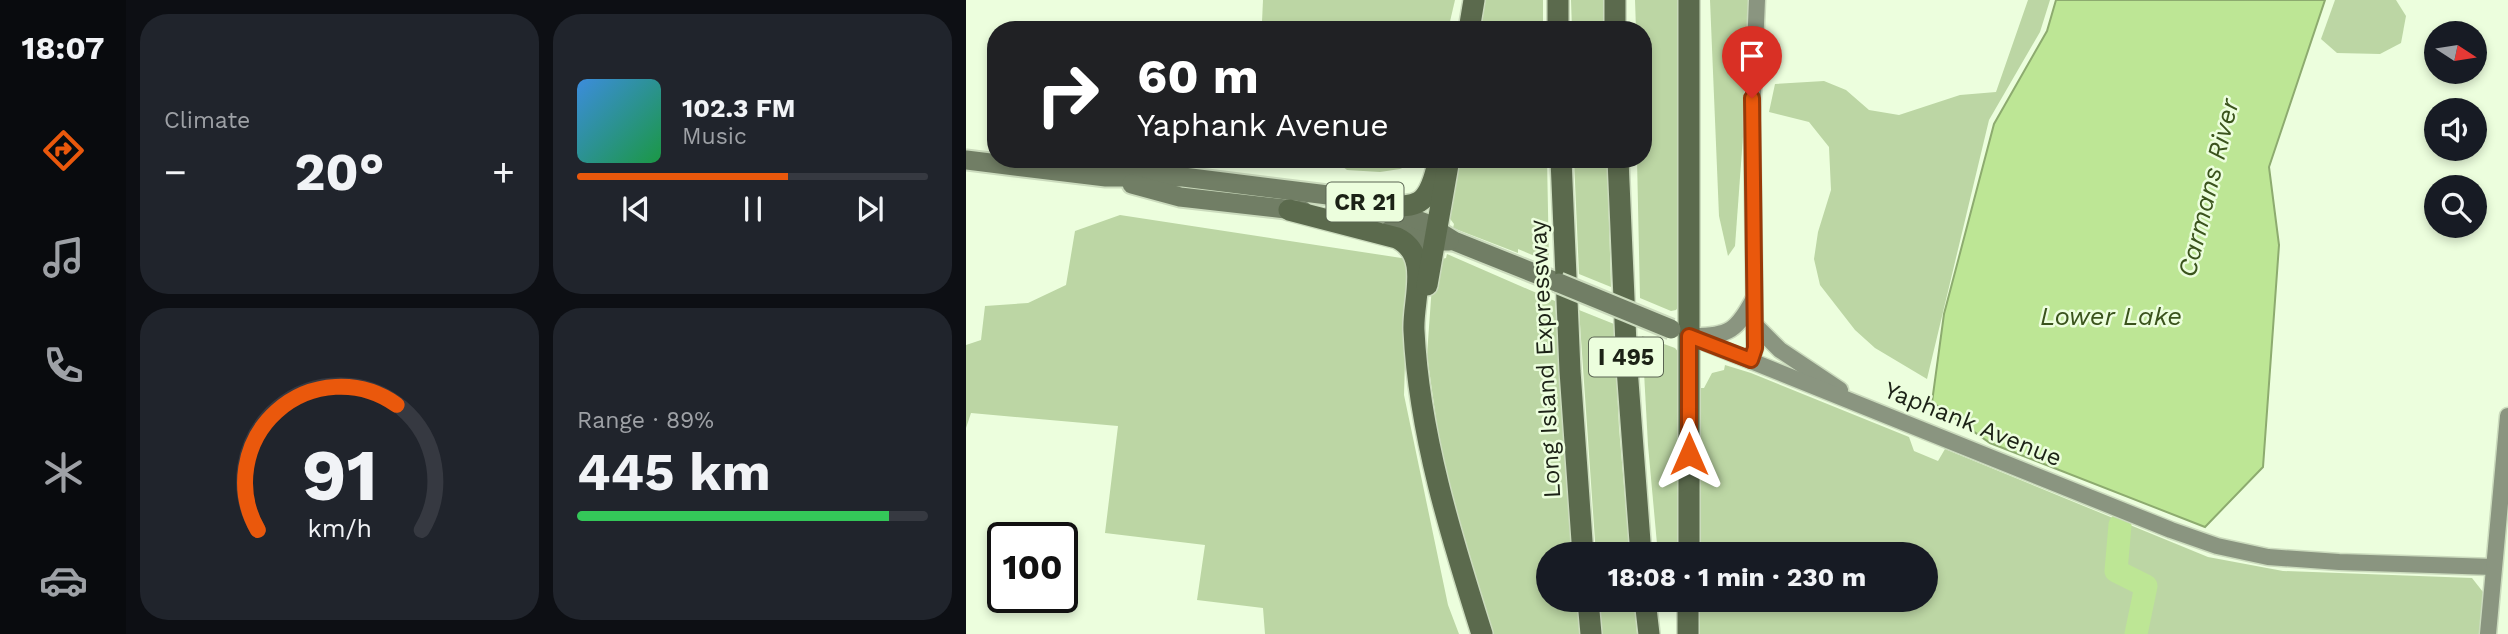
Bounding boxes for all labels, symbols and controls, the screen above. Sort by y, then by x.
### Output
north arrow [2424,21,2487,84]
map controls [2424,21,2487,238]
pin [1722,26,1782,98]
text: 18:07 [22,29,104,67]
icon: arrive [1733,37,1771,75]
text: 60 m [1137,47,1259,105]
icon: right [1022,49,1113,140]
text: 102.3 FM [682,93,795,123]
water label: Carmans River [2171,95,2245,280]
button: sound [2424,98,2487,161]
text: Yaphank Avenue [1137,106,1389,144]
text: Climate [164,107,250,134]
text: Music [682,123,747,150]
icon: directions [39,126,88,175]
text: 20° [294,142,385,203]
text: − [164,150,187,194]
text: + [492,150,515,194]
button: search [2424,175,2487,238]
road number: CR 21 [1326,182,1404,222]
icon: previous [617,190,655,228]
icon: pause [734,190,772,228]
icon: next [851,190,889,228]
street label: Long Island Expressway [1524,218,1566,499]
icon: music [39,233,88,282]
water label: Lower Lake [2040,301,2182,331]
road number: I 495 [1589,338,1663,376]
icon: phone [39,341,88,390]
street label: Yaphank Avenue [1880,376,2066,472]
text: Range · 89% [577,407,714,434]
position arrow [1652,417,1726,491]
text: 91 [301,432,378,518]
text: 445 km [577,442,771,503]
icon: climate [39,448,88,497]
text: km/h [307,514,372,543]
speed limit sign: 100 [987,522,1078,613]
icon: car [39,556,88,605]
text: 18:08 · 1 min · 230 m [1608,562,1866,592]

